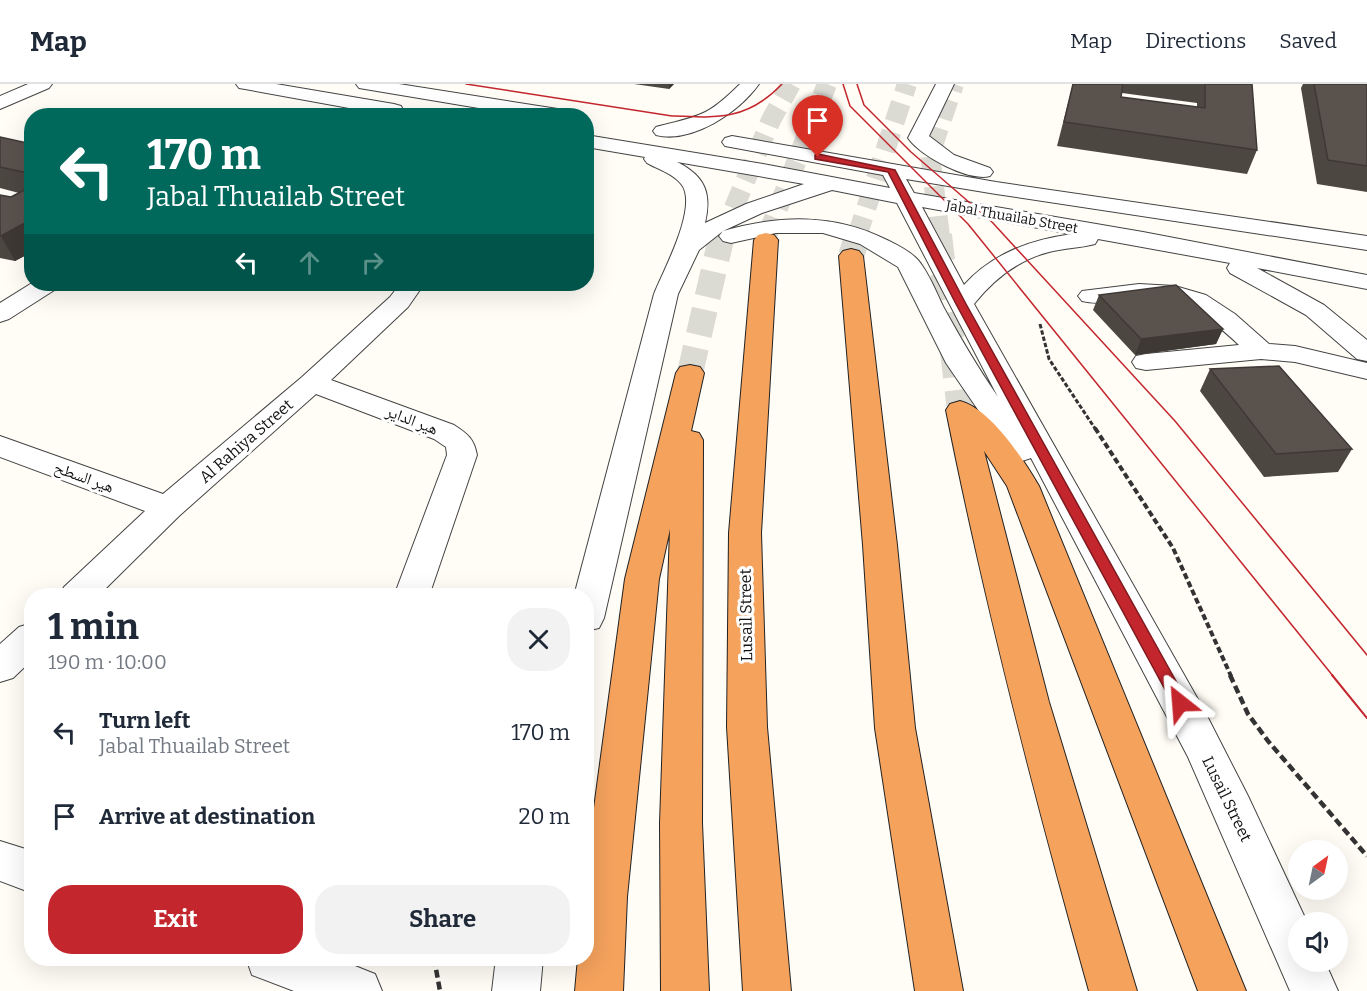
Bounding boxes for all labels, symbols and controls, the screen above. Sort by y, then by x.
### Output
text: Map [30,25,87,58]
text: Map [1070,28,1112,54]
text: Directions [1145,28,1246,54]
text: Saved [1279,28,1337,54]
pin [792,95,843,157]
icon: arrive [801,104,834,137]
text: 170 m [147,130,261,180]
icon: left [48,132,126,210]
text: Jabal Thuailab Street [147,181,405,213]
street label: Jabal Thuailab Street [944,197,1079,237]
icon: left [230,246,263,279]
icon: ahead [293,246,326,279]
icon: right [356,246,389,279]
street label: Al Rahiya Street [195,395,297,487]
street label: هير الداير [382,401,441,439]
street label: هير السطح [51,457,116,497]
street label: Lusail Street [736,568,756,661]
text: 1 min [48,605,139,649]
button: close [507,608,570,671]
text: 190 m · 10:00 [48,650,167,674]
position arrow [1148,671,1212,735]
text: Turn left [99,707,191,734]
icon: left [48,716,81,749]
text: 170 m [511,719,570,746]
text: Jabal Thuailab Street [99,734,290,758]
street label: Lusail Street [1198,753,1256,845]
icon: arrive [48,800,81,833]
text: Arrive at destination [99,803,315,830]
text: 20 m [519,803,570,830]
north arrow [1288,840,1348,900]
map controls [1288,840,1348,972]
button: Exit [48,885,303,954]
button: Share [315,885,570,954]
button: sound [1288,912,1348,972]

